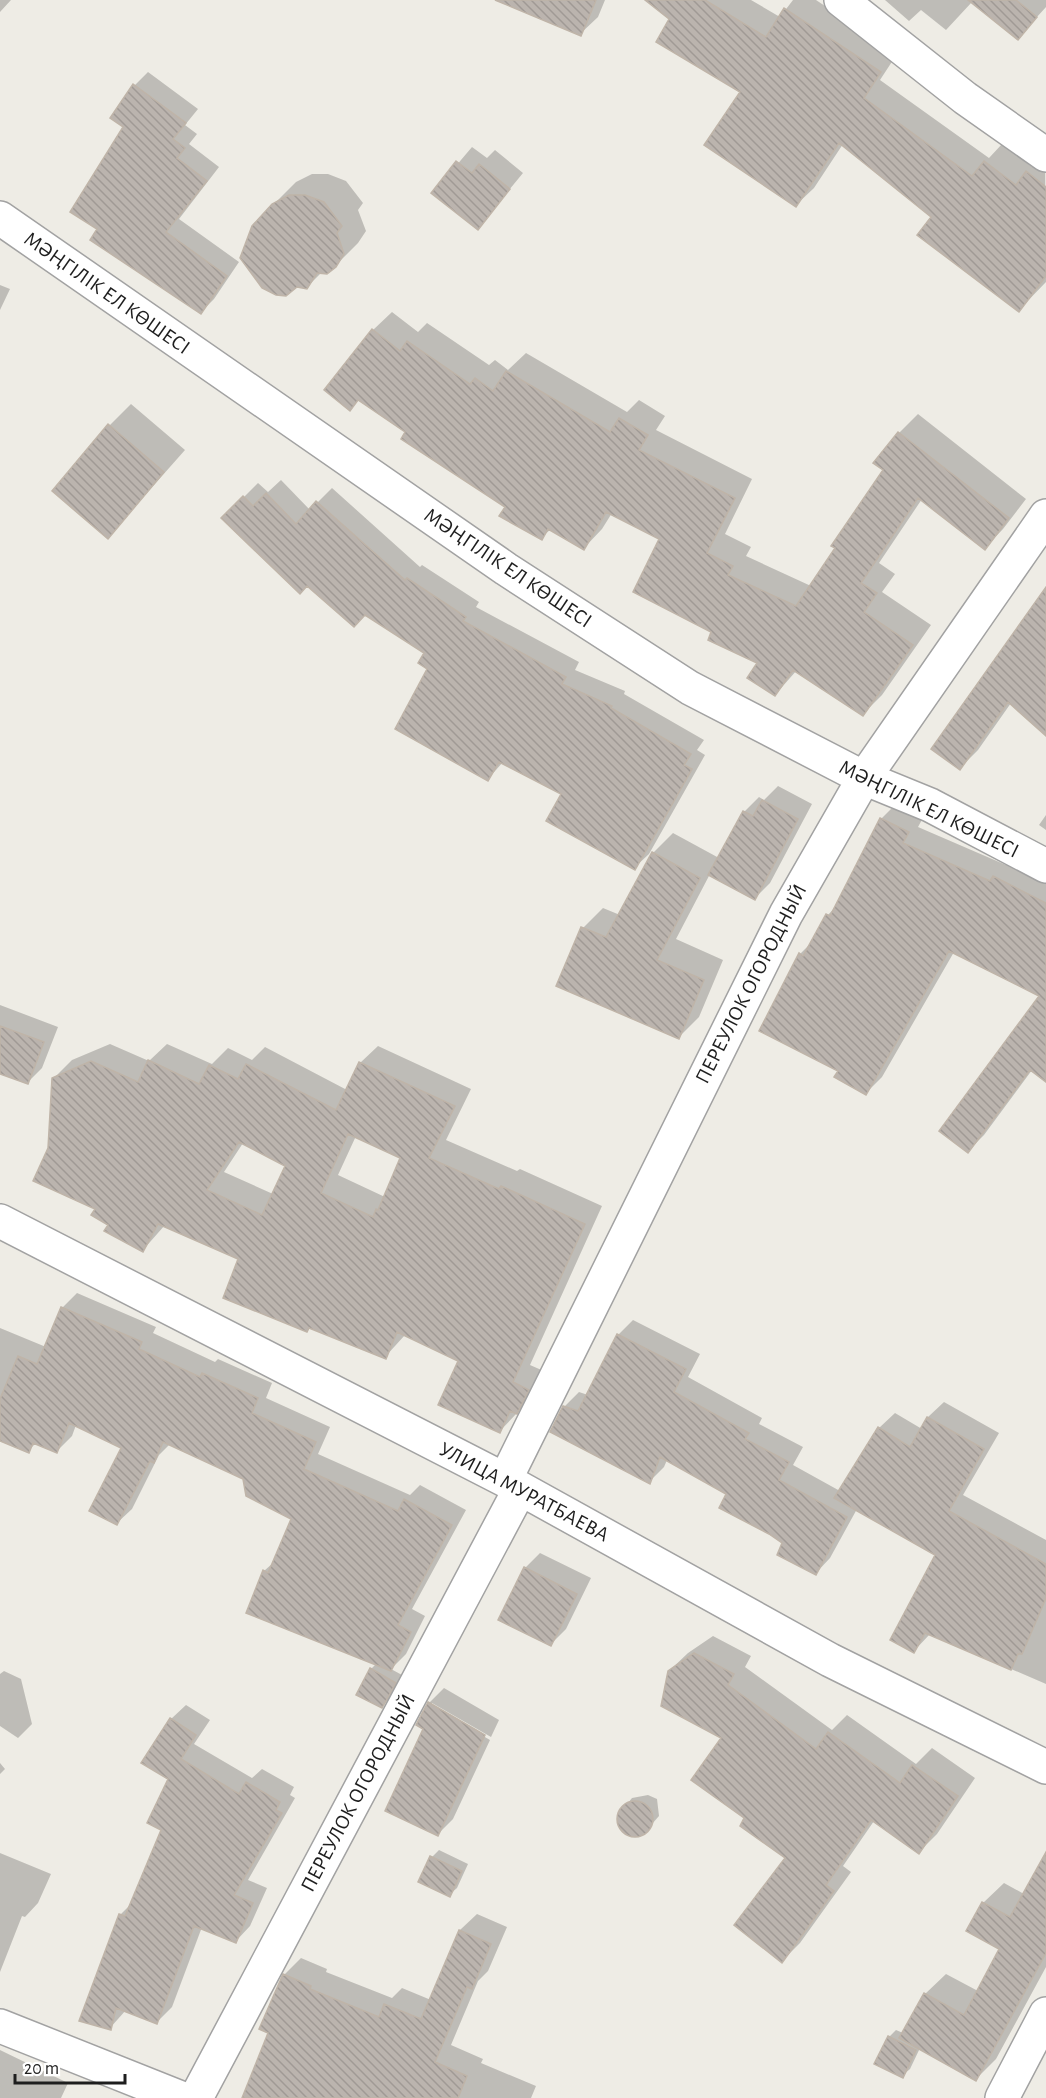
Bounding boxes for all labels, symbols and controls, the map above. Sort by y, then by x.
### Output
street label: МӘҢГІЛІК ЕЛ КӨШЕСІ [20,228,194,358]
street label: МӘҢГІЛІК ЕЛ КӨШЕСІ [420,504,596,632]
street label: МӘҢГІЛІК ЕЛ КӨШЕСІ [836,756,1022,862]
street label: ПЕРЕУЛОК ОГОРОДНЫЙ [691,880,811,1087]
street label: УЛИЦА МУРАТБАЕВА [436,1438,612,1546]
street label: ПЕРЕУЛОК ОГОРОДНЫЙ [296,1690,419,1895]
scale bar [15,2047,124,2085]
text: 20 m [24,2060,59,2078]

